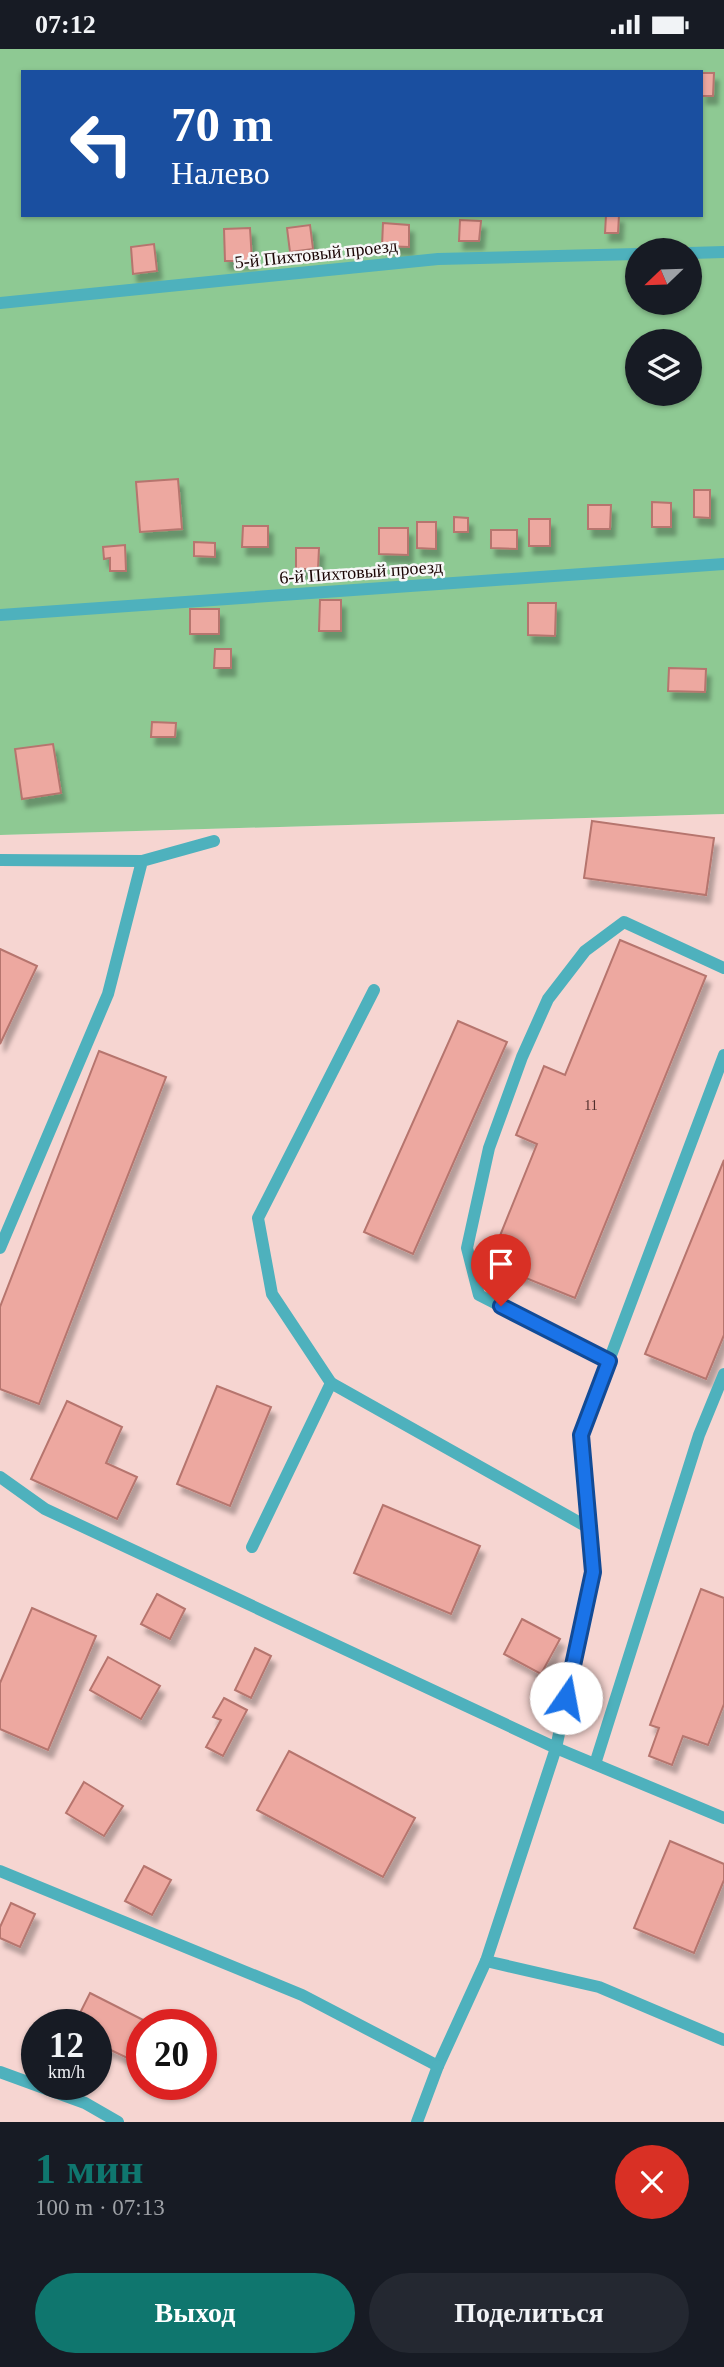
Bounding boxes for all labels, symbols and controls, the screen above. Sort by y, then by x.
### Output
text: 07:12 [35,10,96,39]
text: 70 m [171,97,273,152]
icon: left [56,98,147,189]
text: Налево [171,155,270,191]
street label: 5-й Пихтовый проезд [234,236,398,272]
north arrow [625,238,702,315]
map controls [625,238,702,406]
button: layers [625,329,702,406]
street label: 6-й Пихтовый проезд [279,556,443,588]
house number: 11 [584,1098,598,1113]
pin [471,1234,531,1306]
icon: arrive [482,1245,520,1283]
position arrow [529,1661,603,1735]
speed limit sign: 20 [126,2009,217,2100]
text: 12 [49,2026,84,2065]
text: km/h [48,2062,85,2082]
button: close [615,2145,689,2219]
text: 1 мин [35,2146,144,2192]
text: 100 m · 07:13 [35,2195,165,2220]
button: Выход [35,2273,355,2353]
button: Поделиться [369,2273,689,2353]

